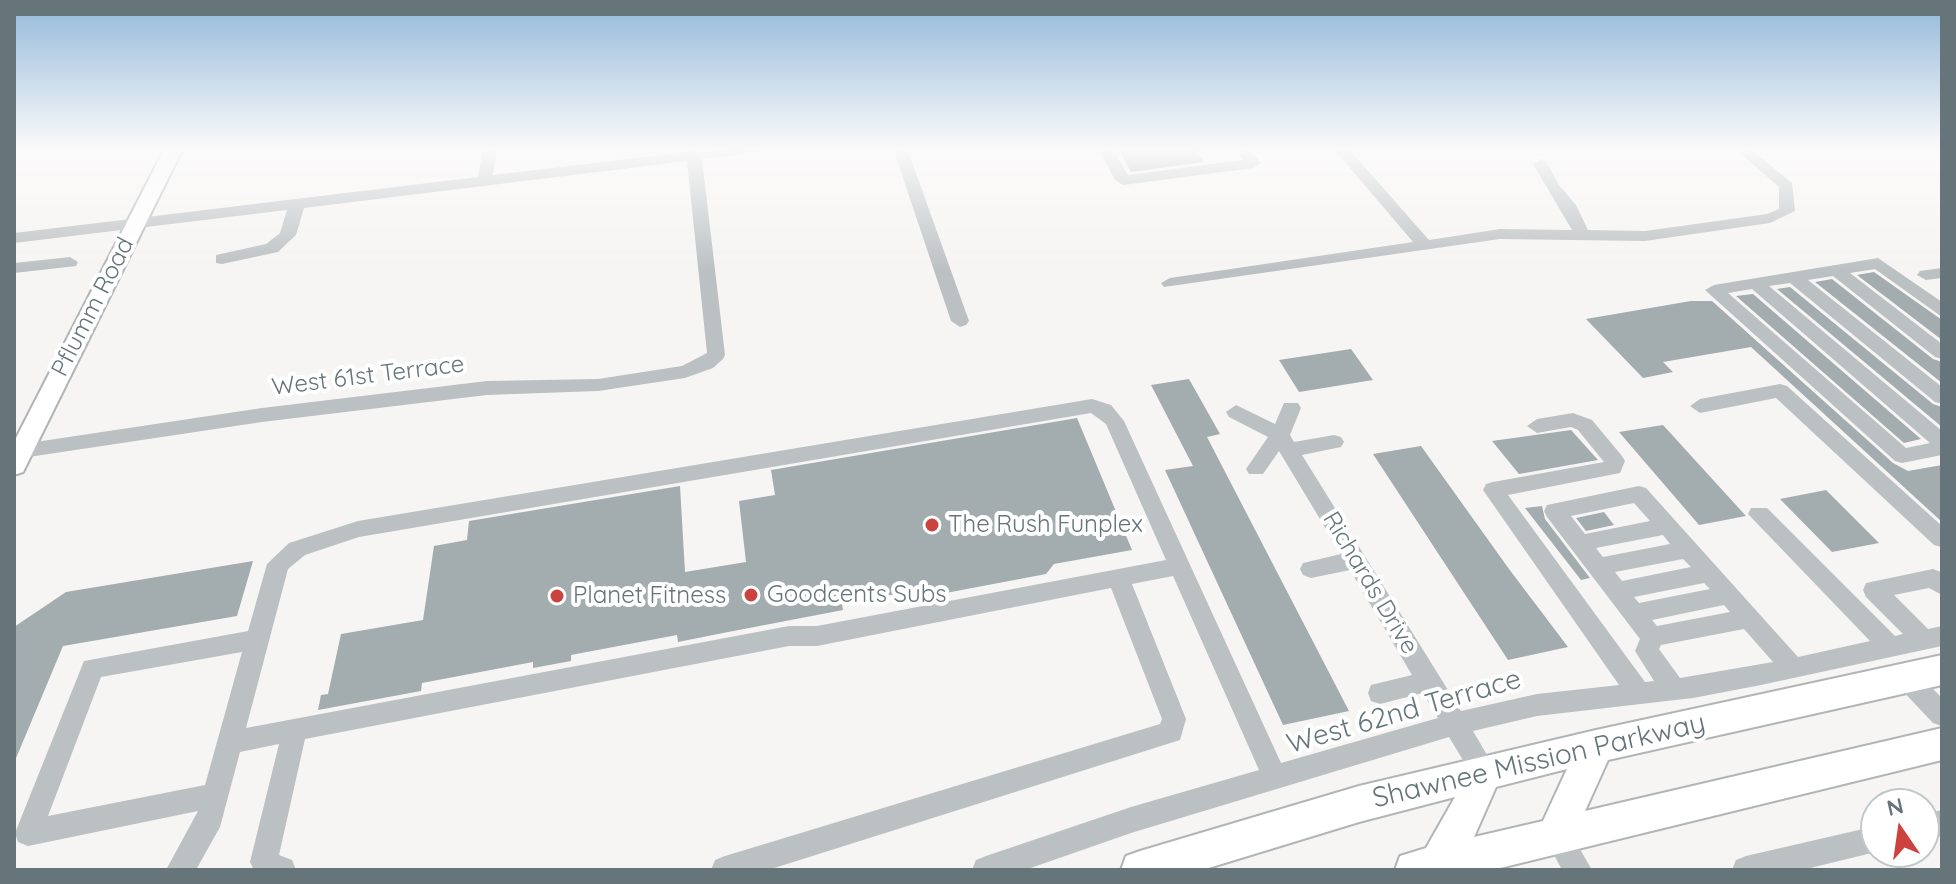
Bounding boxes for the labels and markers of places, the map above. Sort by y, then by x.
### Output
place label: The Rush Funplex [948,511,1143,539]
marker: The Rush Funplex [923,516,941,534]
place label: Goodcents Subs [767,581,946,609]
place label: Planet Fitness [573,582,726,610]
marker: Goodcents Subs [742,586,760,604]
marker: Planet Fitness [548,587,566,605]

